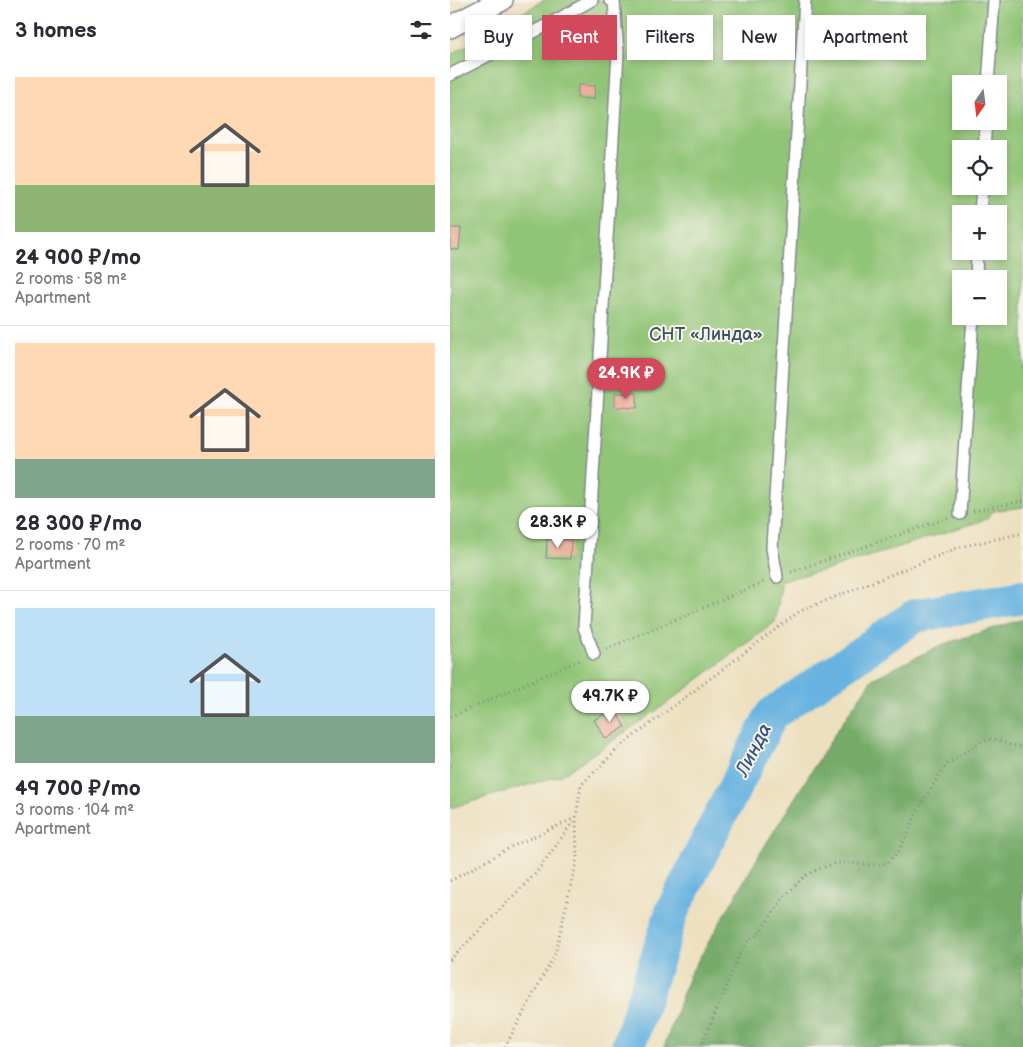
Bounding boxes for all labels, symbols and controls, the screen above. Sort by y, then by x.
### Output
chip: Buy [465,15,532,60]
chip: Rent [542,15,617,60]
chip: Filters [627,15,713,60]
chip: New [723,15,795,60]
chip: Apartment [805,15,926,60]
icon: filters [407,16,435,44]
text: 3 homes [15,18,97,43]
north arrow [952,75,1008,130]
map controls [952,75,1007,325]
icon: home [180,110,270,200]
button: locate [952,140,1007,195]
button: + [952,205,1007,260]
text: 24 900 ₽/mo [15,245,141,270]
text: 2 rooms · 58 m² [15,270,127,289]
button: − [952,270,1007,325]
text: Apartment [15,289,91,308]
park label: СНТ «Линда» [649,324,763,345]
pin: 24.9K ₽ [580,358,672,400]
text: 24.9K ₽ [598,364,654,383]
icon: home [180,375,270,465]
pin: 28.3K ₽ [512,506,604,549]
text: 28 300 ₽/mo [15,511,142,536]
text: 28.3K ₽ [530,513,586,532]
text: 2 rooms · 70 m² [15,536,125,555]
text: Apartment [15,555,91,574]
icon: home [180,640,270,730]
pin: 49.7K ₽ [564,680,656,723]
text: 49.7K ₽ [582,687,638,706]
water label: Линда [731,720,777,781]
text: 49 700 ₽/mo [15,776,141,801]
text: 3 rooms · 104 m² [15,801,134,820]
text: Apartment [15,820,91,839]

